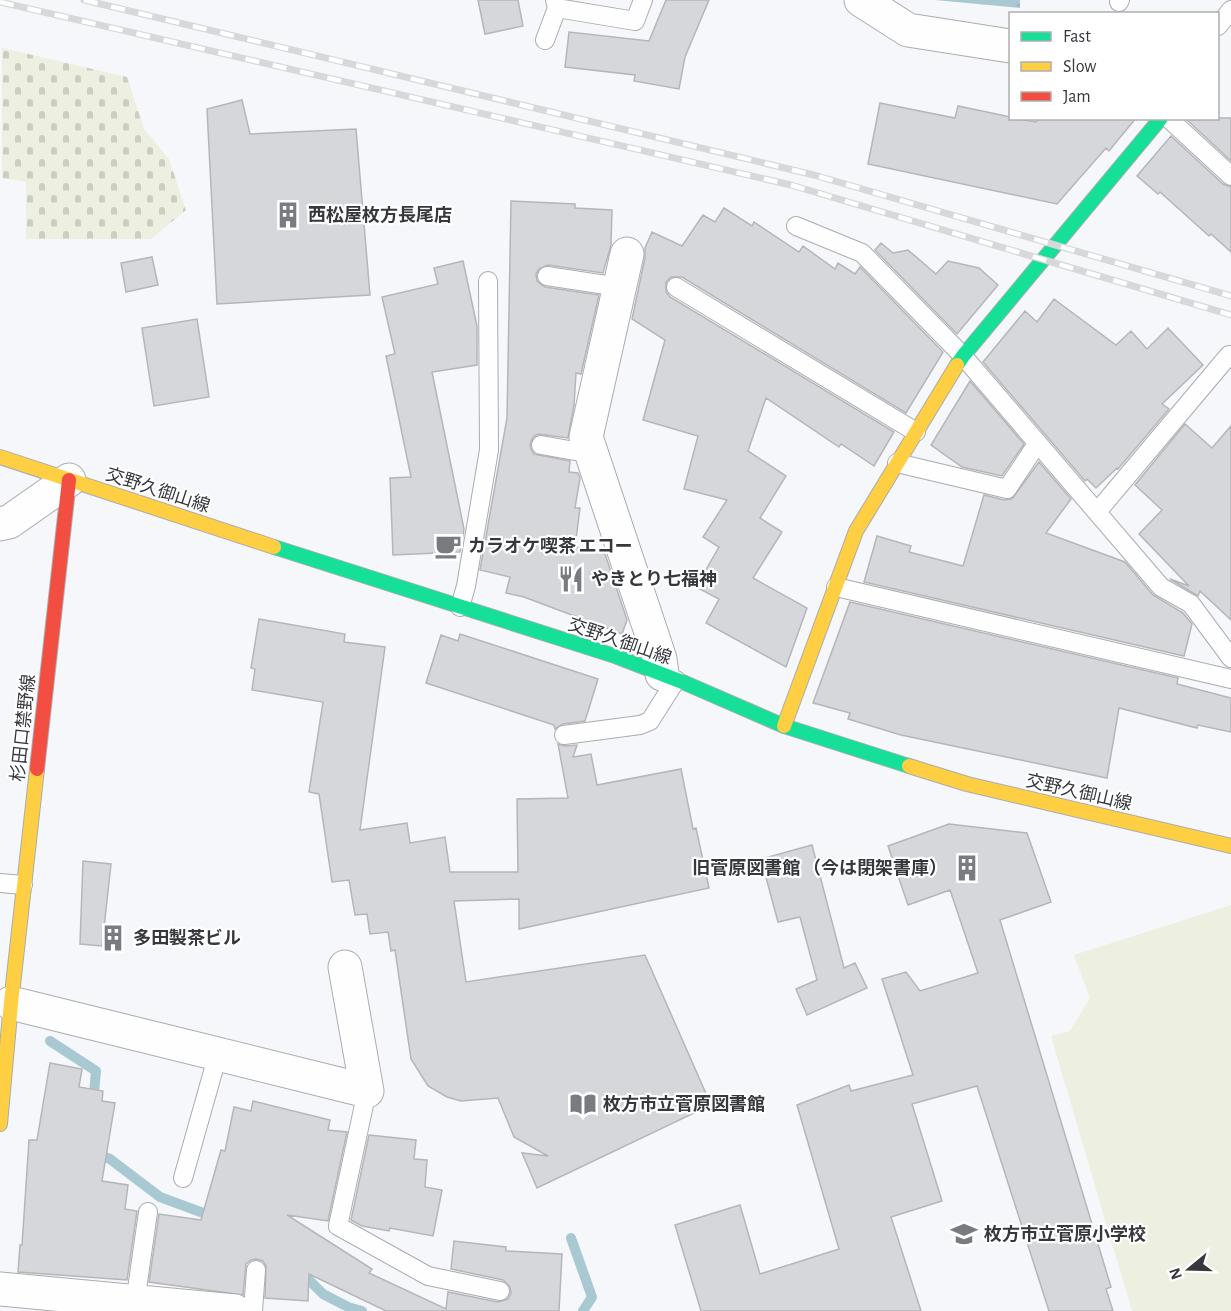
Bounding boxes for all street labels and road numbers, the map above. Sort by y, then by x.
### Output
street label: 交野久御山線 [104,464,212,516]
street label: 交野久御山線 [566,614,674,668]
street label: 杉田口禁野線 [7,673,39,783]
street label: 交野久御山線 [1024,770,1134,814]

